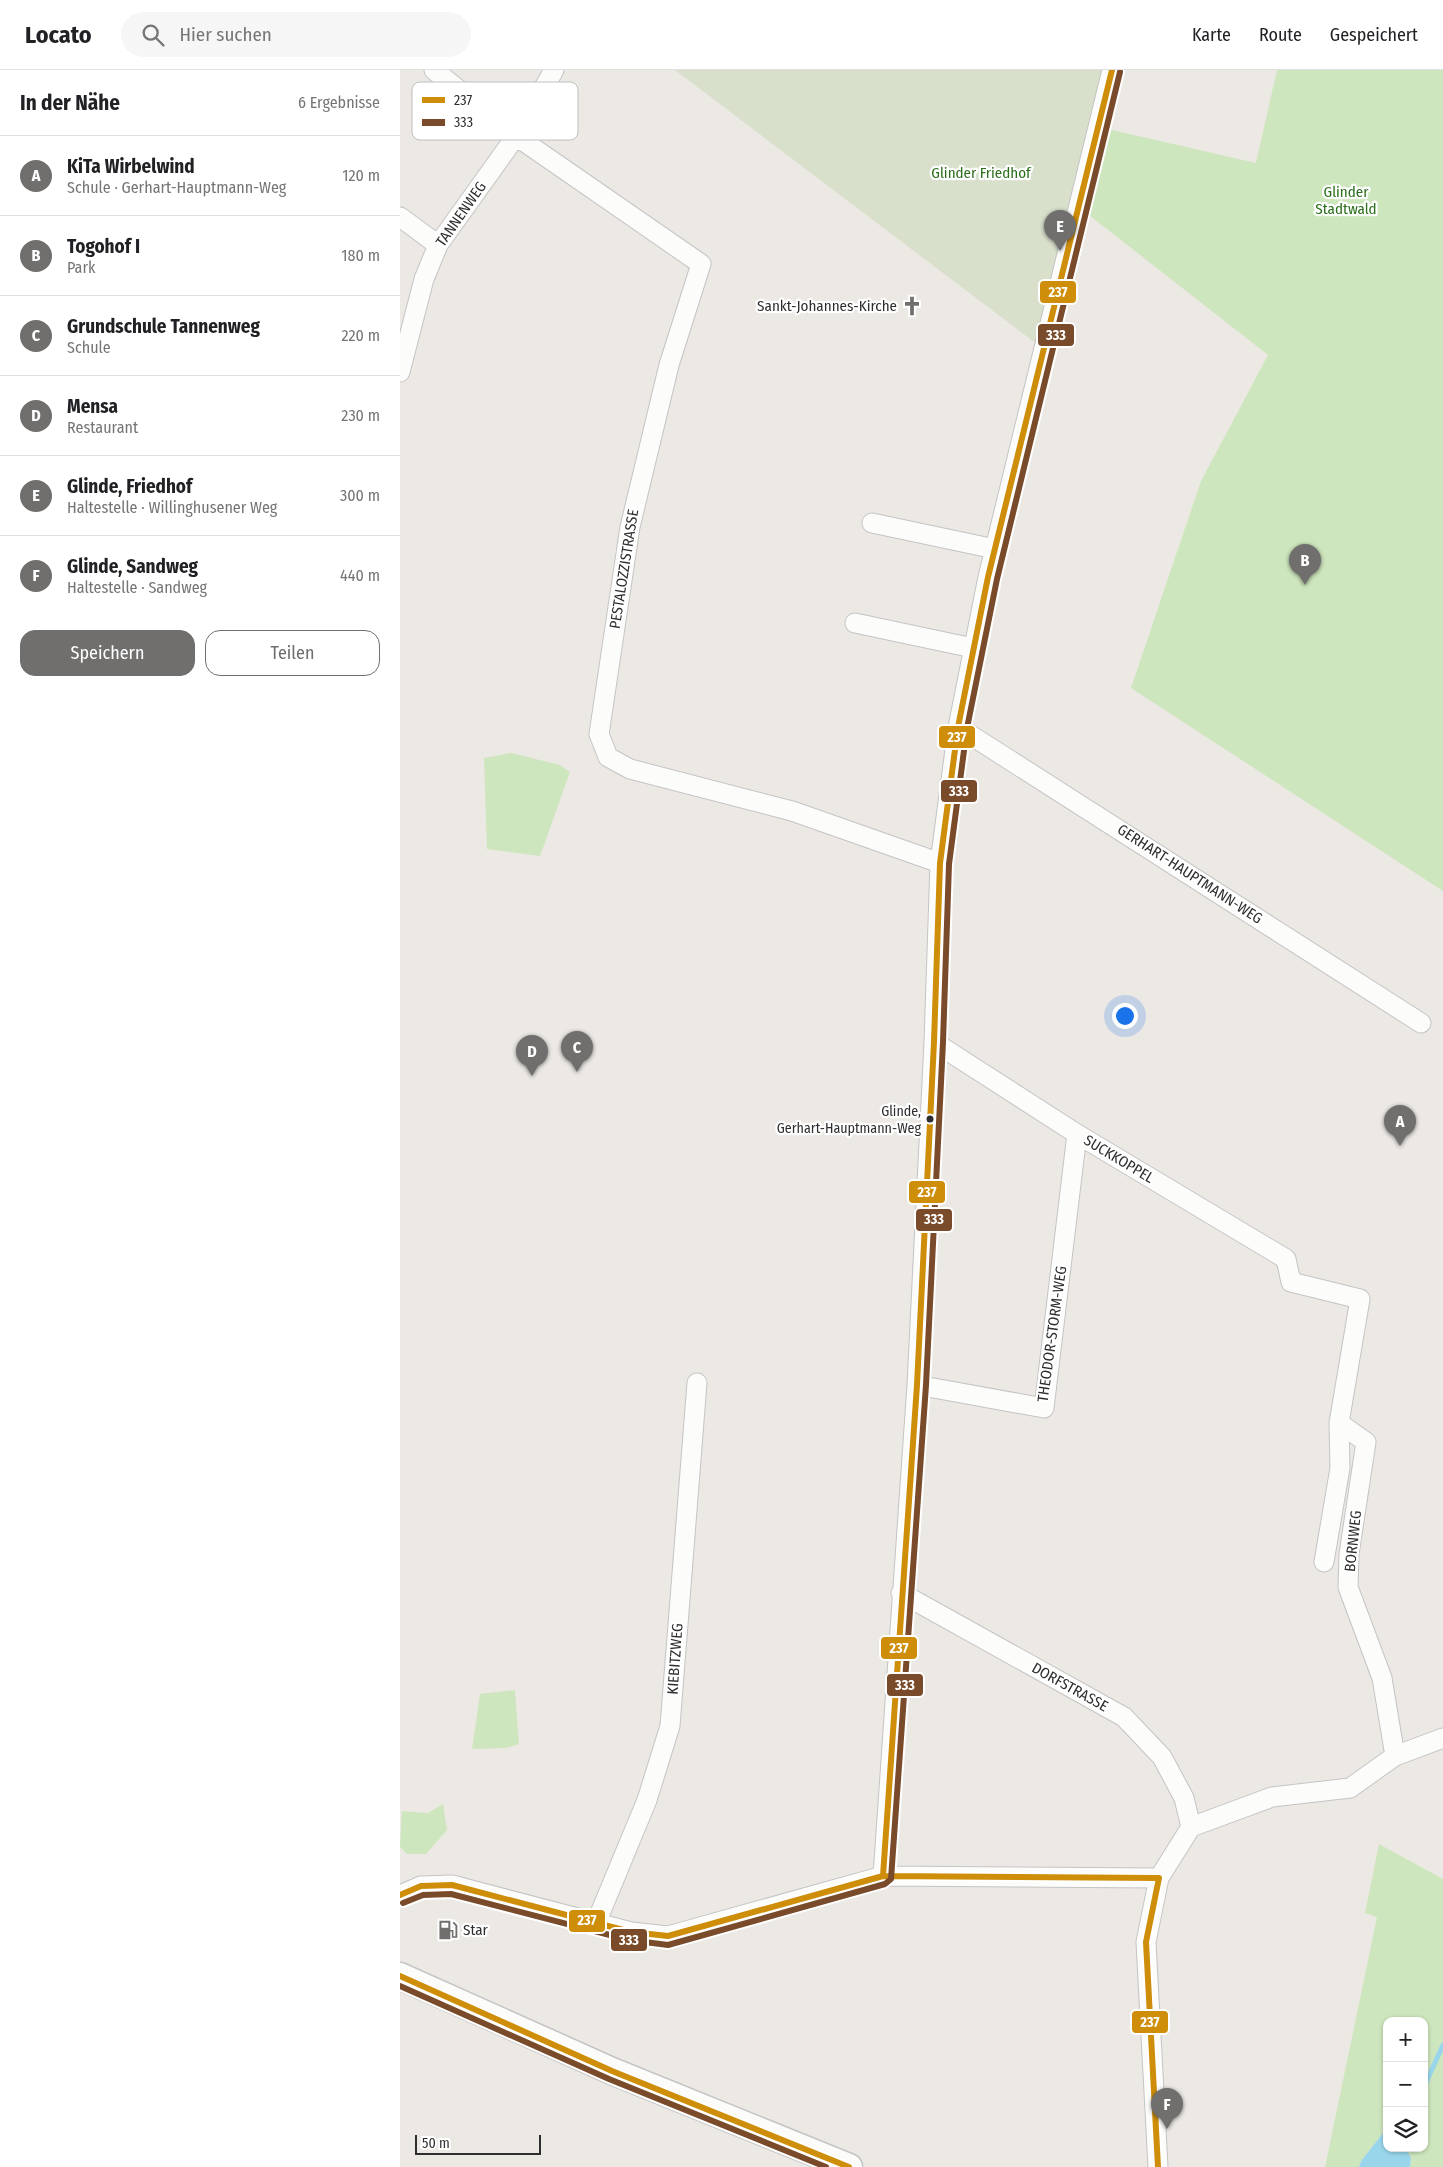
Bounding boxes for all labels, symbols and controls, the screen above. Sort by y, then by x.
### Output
search box [121,12,471,57]
text: Locato [25,21,91,49]
icon: search [139,21,167,49]
text: Hier suchen [179,23,272,46]
text: Karte [1192,24,1231,46]
text: Route [1259,24,1302,46]
text: Gespeichert [1330,24,1418,46]
legend [412,82,578,140]
text: In der Nähe [20,90,120,116]
text: 237 [454,92,472,109]
text: 6 Ergebnisse [298,93,380,112]
text: 333 [454,114,473,131]
text: KiTa Wirbelwind [67,155,195,178]
park label: Glinder Friedhof [931,164,1032,182]
text: A [32,166,40,185]
text: 120 m [342,166,380,185]
text: Schule · Gerhart-Hauptmann-Weg [67,178,286,197]
street label: TANNENWEG [432,178,490,250]
park label: Glinder Stadtwald [1315,183,1377,218]
pin: E [1044,210,1076,251]
text: Togohof I [67,235,140,258]
text: B [32,246,40,265]
text: 180 m [341,246,380,265]
text: Park [67,258,95,277]
line badge: 237 [1039,280,1077,304]
text: 237 [1048,284,1068,301]
church icon: Sankt-Johannes-Kirche [901,295,923,317]
place label: Sankt-Johannes-Kirche [757,297,897,315]
text: Grundschule Tannenweg [67,315,260,338]
line badge: 333 [1037,323,1075,347]
text: C [32,326,40,345]
text: 220 m [341,326,380,345]
text: 333 [1045,327,1066,344]
text: Schule [67,338,111,357]
text: Mensa [67,395,118,418]
text: D [31,406,41,425]
text: 230 m [341,406,380,425]
text: Restaurant [67,418,138,437]
text: Glinde, Friedhof [67,475,192,498]
text: E [32,486,40,505]
text: 300 m [340,486,380,505]
text: Haltestelle · Willinghusener Weg [67,498,277,517]
street label: PESTALOZZISTRASSE [606,508,642,630]
pin: B [1289,544,1321,585]
text: Glinde, Sandweg [67,555,198,578]
text: F [32,566,40,585]
text: 440 m [340,566,380,585]
text: Haltestelle · Sandweg [67,578,207,597]
button: Speichern [20,630,195,676]
button: Teilen [205,630,380,676]
line badge: 237 [938,725,976,749]
text: 237 [947,729,967,746]
line badge: 333 [940,779,978,803]
text: 333 [948,783,969,800]
street label: GERHART-HAUPTMANN-WEG [1114,820,1266,928]
your location [1112,1003,1138,1029]
pin: C [561,1031,593,1072]
pin: D [516,1035,548,1076]
place label: Glinde, Gerhart-Hauptmann-Weg [777,1103,921,1137]
pin: A [1384,1105,1416,1146]
marker: Glinde, Gerhart-Hauptmann-Weg [925,1114,935,1124]
street label: SUCKKOPPEL [1081,1131,1158,1187]
line badge: 237 [908,1180,946,1204]
text: 237 [917,1184,937,1201]
line badge: 333 [915,1208,953,1232]
text: 333 [923,1211,944,1228]
street label: THEODOR-STORM-WEG [1034,1265,1070,1403]
street label: BORNWEG [1341,1509,1365,1573]
street label: KIEBITZWEG [664,1623,686,1695]
line badge: 237 [880,1636,918,1660]
text: 237 [889,1640,909,1657]
street label: DORFSTRASSE [1029,1659,1111,1715]
line badge: 333 [886,1673,924,1697]
text: 333 [894,1677,915,1694]
line badge: 237 [568,1909,606,1933]
text: 237 [577,1912,597,1929]
fuel station icon: Star [437,1919,459,1941]
place label: Star [463,1921,489,1939]
line badge: 333 [610,1928,648,1952]
text: 333 [618,1932,639,1949]
line badge: 237 [1131,2010,1169,2034]
text: 237 [1140,2014,1160,2031]
map controls [1383,2017,1428,2152]
button: + [1383,2017,1428,2062]
button: − [1383,2062,1428,2107]
pin: F [1151,2088,1183,2129]
button: layers [1383,2107,1428,2152]
scale bar [415,2132,541,2155]
text: 50 m [422,2135,450,2152]

